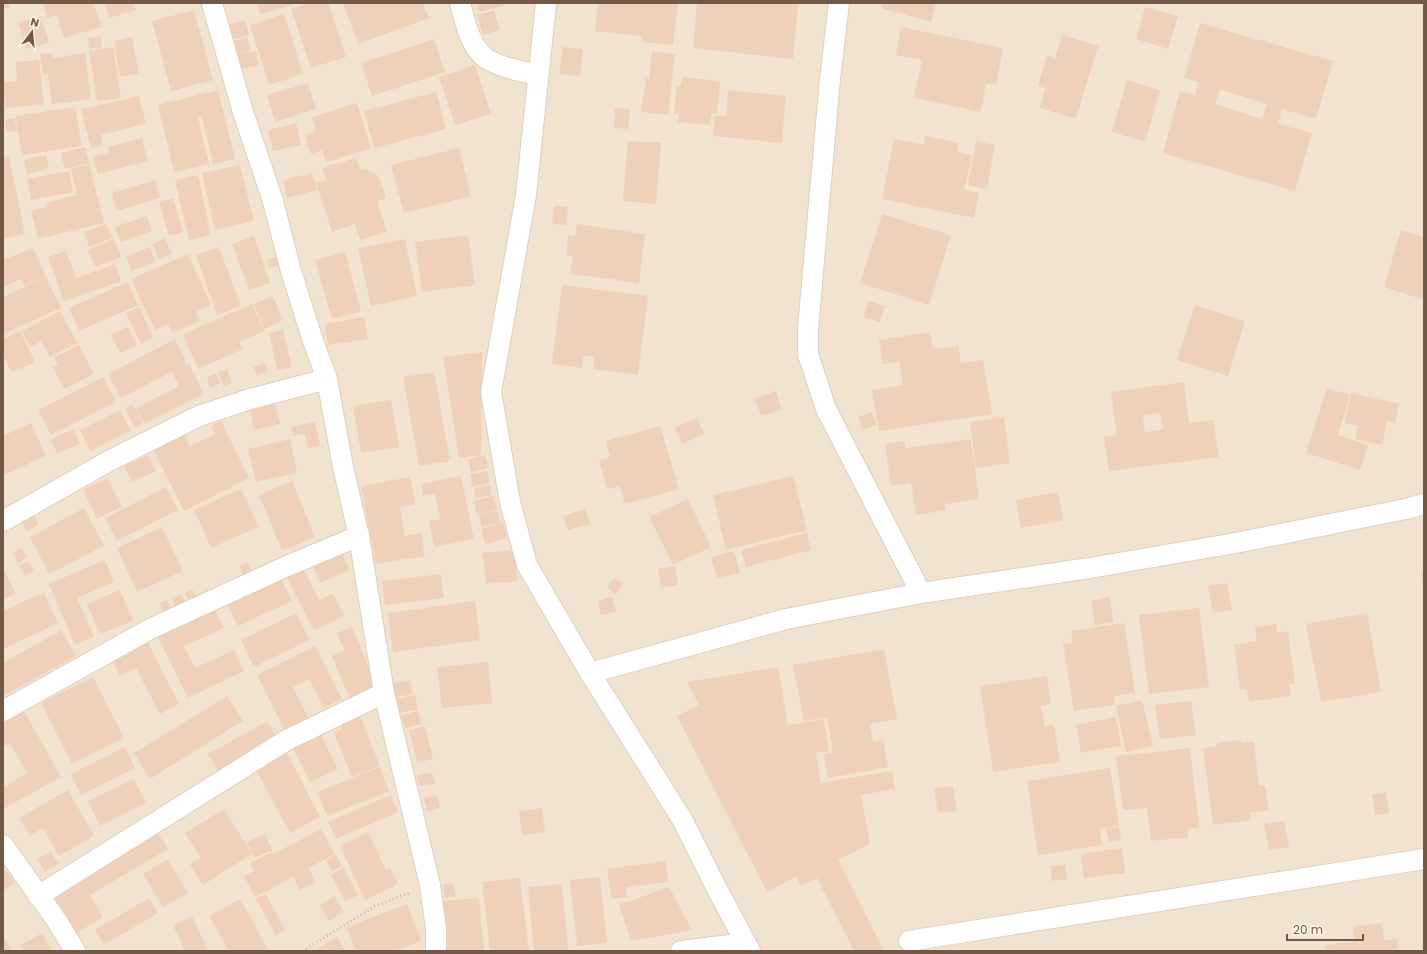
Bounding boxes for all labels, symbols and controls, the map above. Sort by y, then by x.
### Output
north arrow [12,12,52,52]
text: N [29,14,41,31]
scale bar [1287,916,1363,942]
text: 20 m [1293,921,1323,938]

